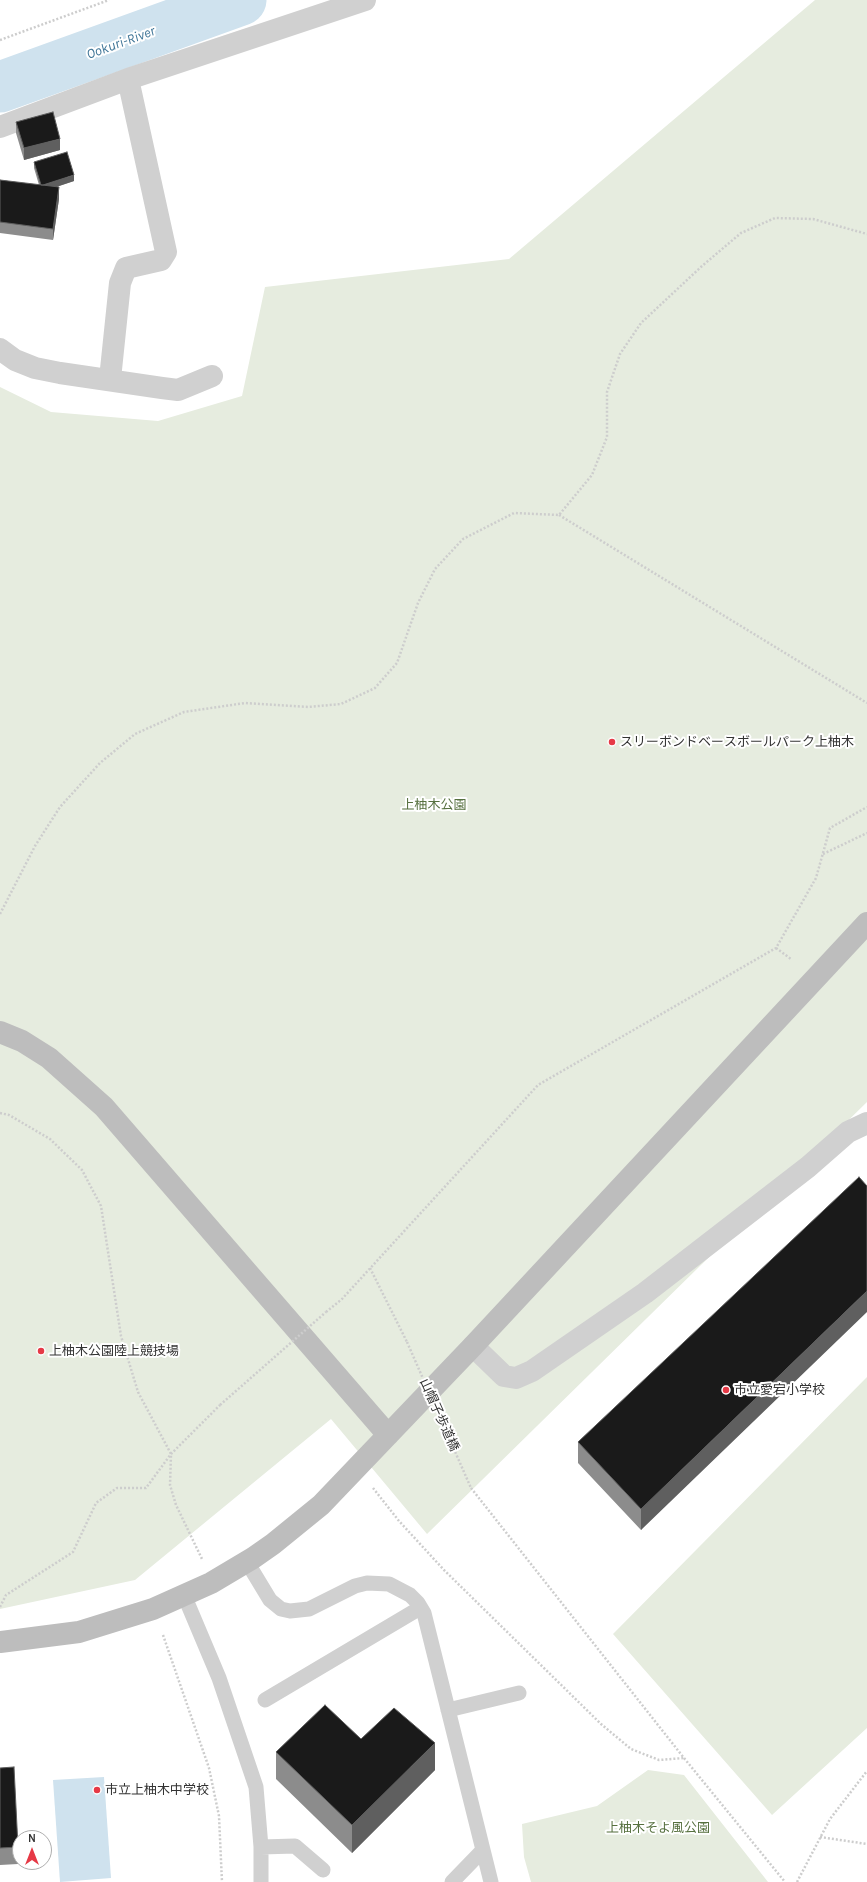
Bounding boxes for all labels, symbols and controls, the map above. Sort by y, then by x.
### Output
water label: Ookuri-River [84,23,158,63]
place label: スリーボンドベースボールパーク上柚木 [620,734,854,750]
marker: スリーボンドベースボールパーク上柚木 [607,737,617,747]
park label: 上柚木公園 [402,797,466,813]
place label: 上柚木公園陸上競技場 [49,1343,179,1359]
marker: 上柚木公園陸上競技場 [36,1346,46,1356]
street label: 山帽子歩道橋 [416,1376,462,1454]
place label: 市立愛宕小学校 [734,1382,825,1398]
marker: 市立愛宕小学校 [721,1385,731,1395]
place label: 市立上柚木中学校 [105,1782,209,1798]
marker: 市立上柚木中学校 [92,1785,102,1795]
park label: 上柚木そよ風公園 [606,1820,710,1836]
north arrow [12,1830,52,1870]
text: N [28,1832,36,1845]

